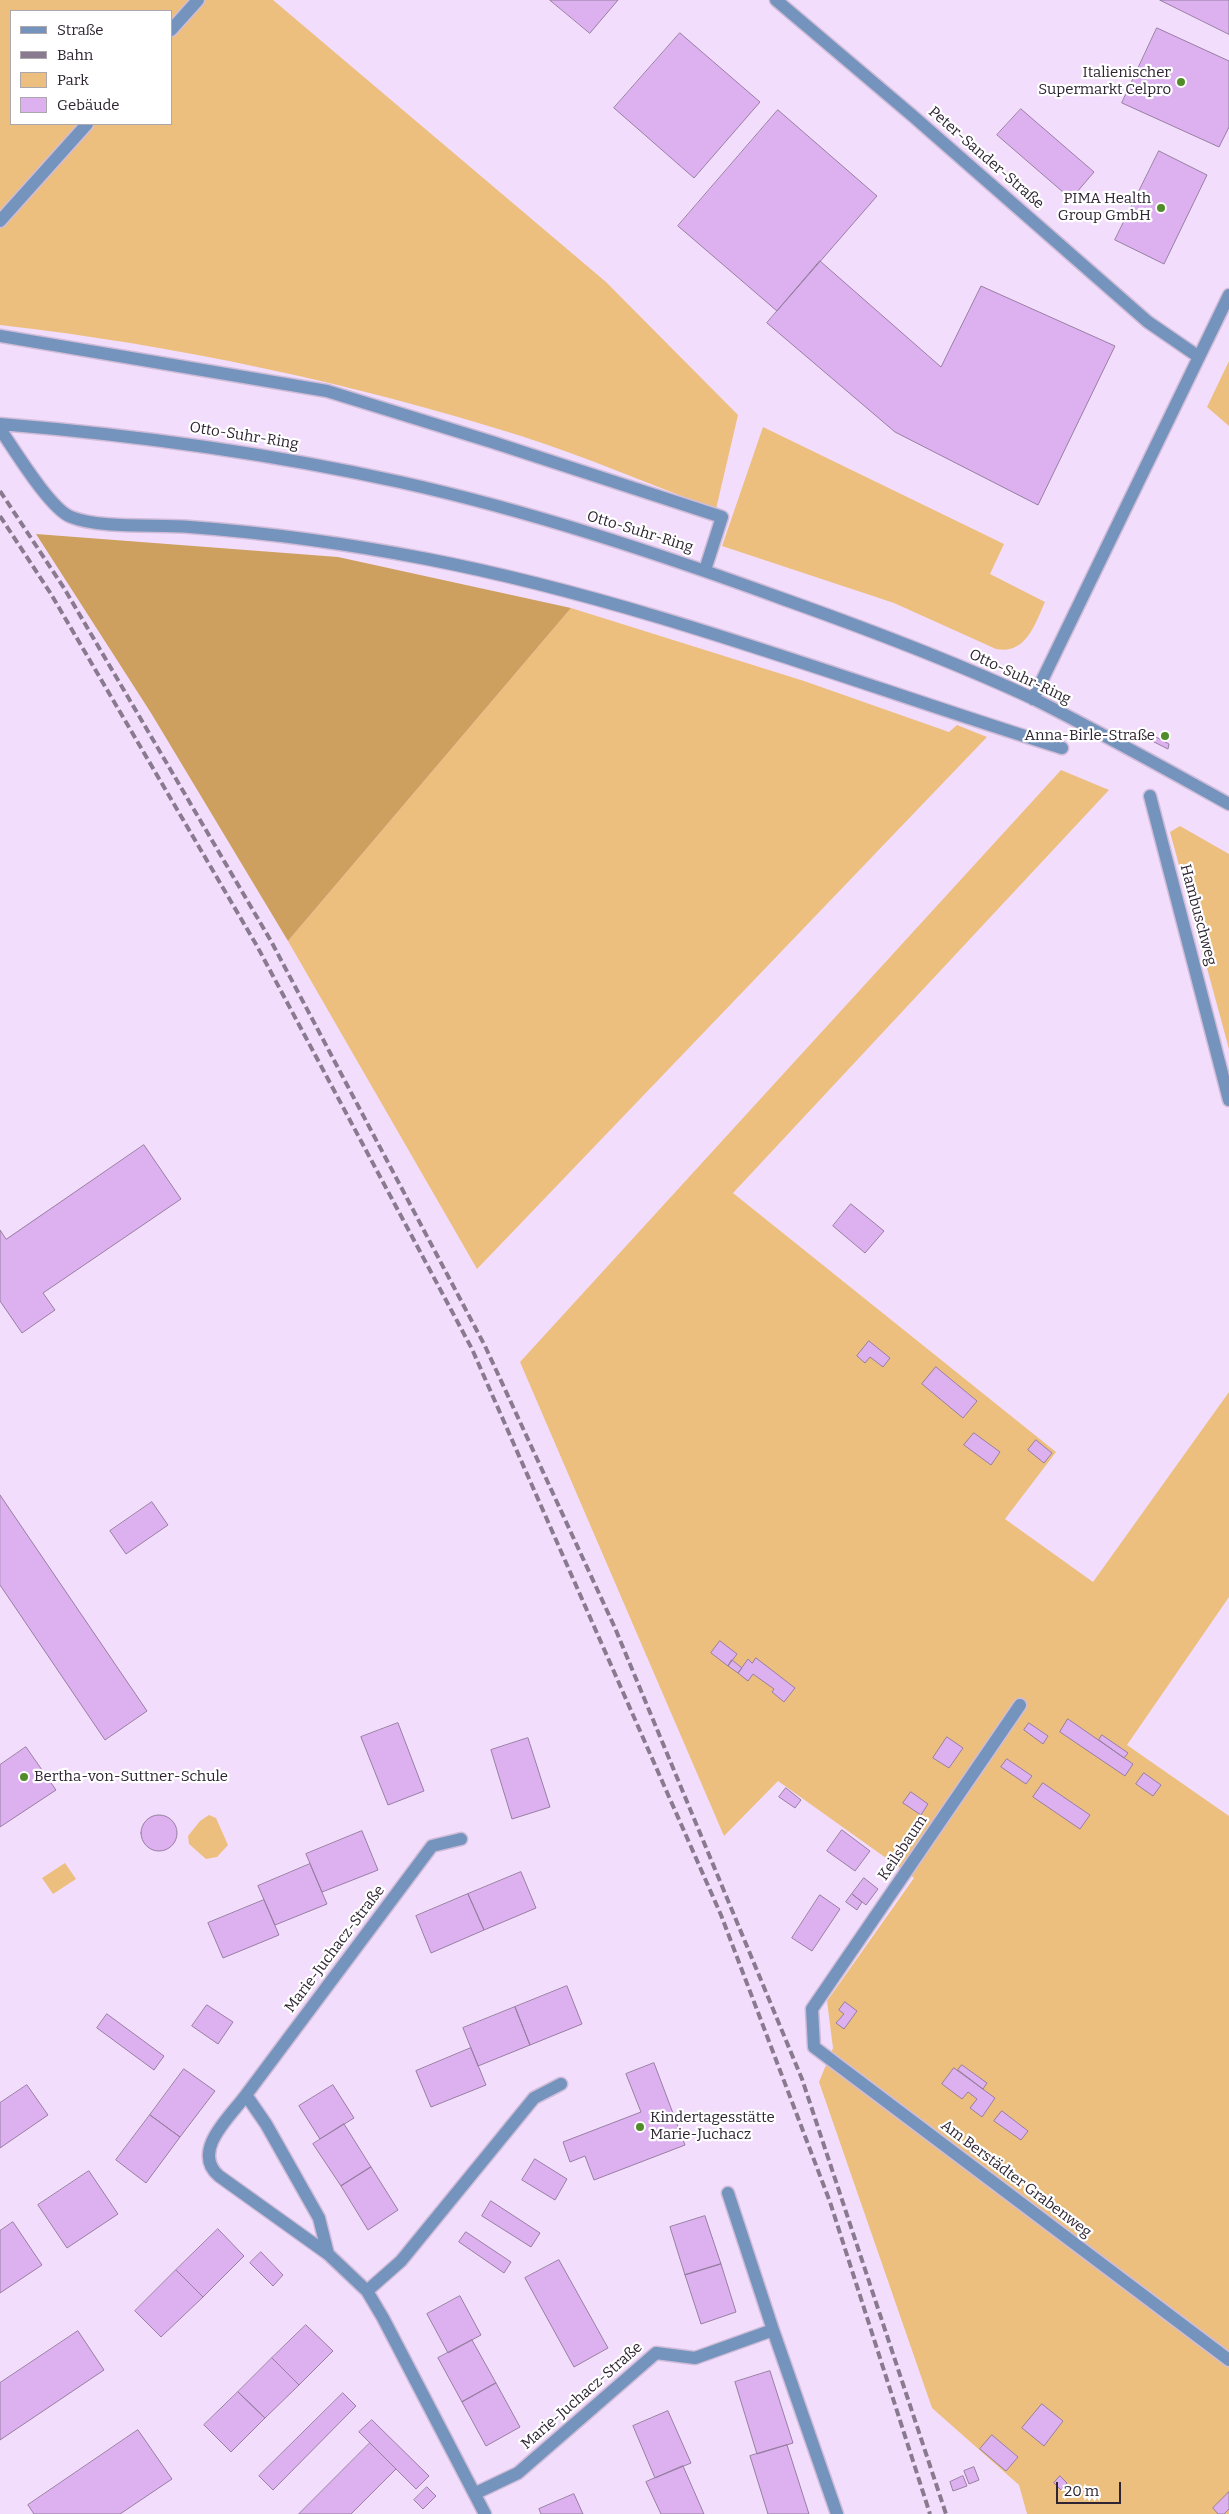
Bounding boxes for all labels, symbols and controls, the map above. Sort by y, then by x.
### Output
legend [10,10,172,125]
text: Straße [57,21,103,39]
text: Bahn [57,46,93,64]
place label: Italienischer Supermarkt Celpro [1038,64,1171,99]
text: Park [57,71,89,89]
marker: Italienischer Supermarkt Celpro [1175,76,1187,88]
text: Gebäude [57,96,120,114]
street label: Peter-Sander-Straße [925,103,1047,213]
place label: PIMA Health Group GmbH [1058,190,1151,225]
marker: PIMA Health Group GmbH [1155,202,1167,214]
street label: Otto-Suhr-Ring [188,418,300,454]
street label: Otto-Suhr-Ring [585,507,695,557]
street label: Otto-Suhr-Ring [966,646,1074,708]
place label: Anna-Birle-Straße [1025,727,1155,745]
marker: Anna-Birle-Straße [1159,730,1171,742]
street label: Hambuschweg [1176,862,1220,968]
place label: Bertha-von-Suttner-Schule [34,1768,228,1786]
marker: Bertha-von-Suttner-Schule [18,1771,30,1783]
street label: Keilsbaum [875,1812,931,1884]
street label: Marie-Juchacz-Straße [281,1882,389,2016]
place label: Kindertagesstätte Marie-Juchacz [650,2109,775,2144]
street label: Am Berstädter Grabenweg [937,2116,1095,2242]
marker: Kindertagesstätte Marie-Juchacz [634,2121,646,2133]
street label: Marie-Juchacz-Straße [518,2339,646,2453]
scale bar [1059,2472,1124,2504]
text: 20 m [1064,2482,1099,2500]

